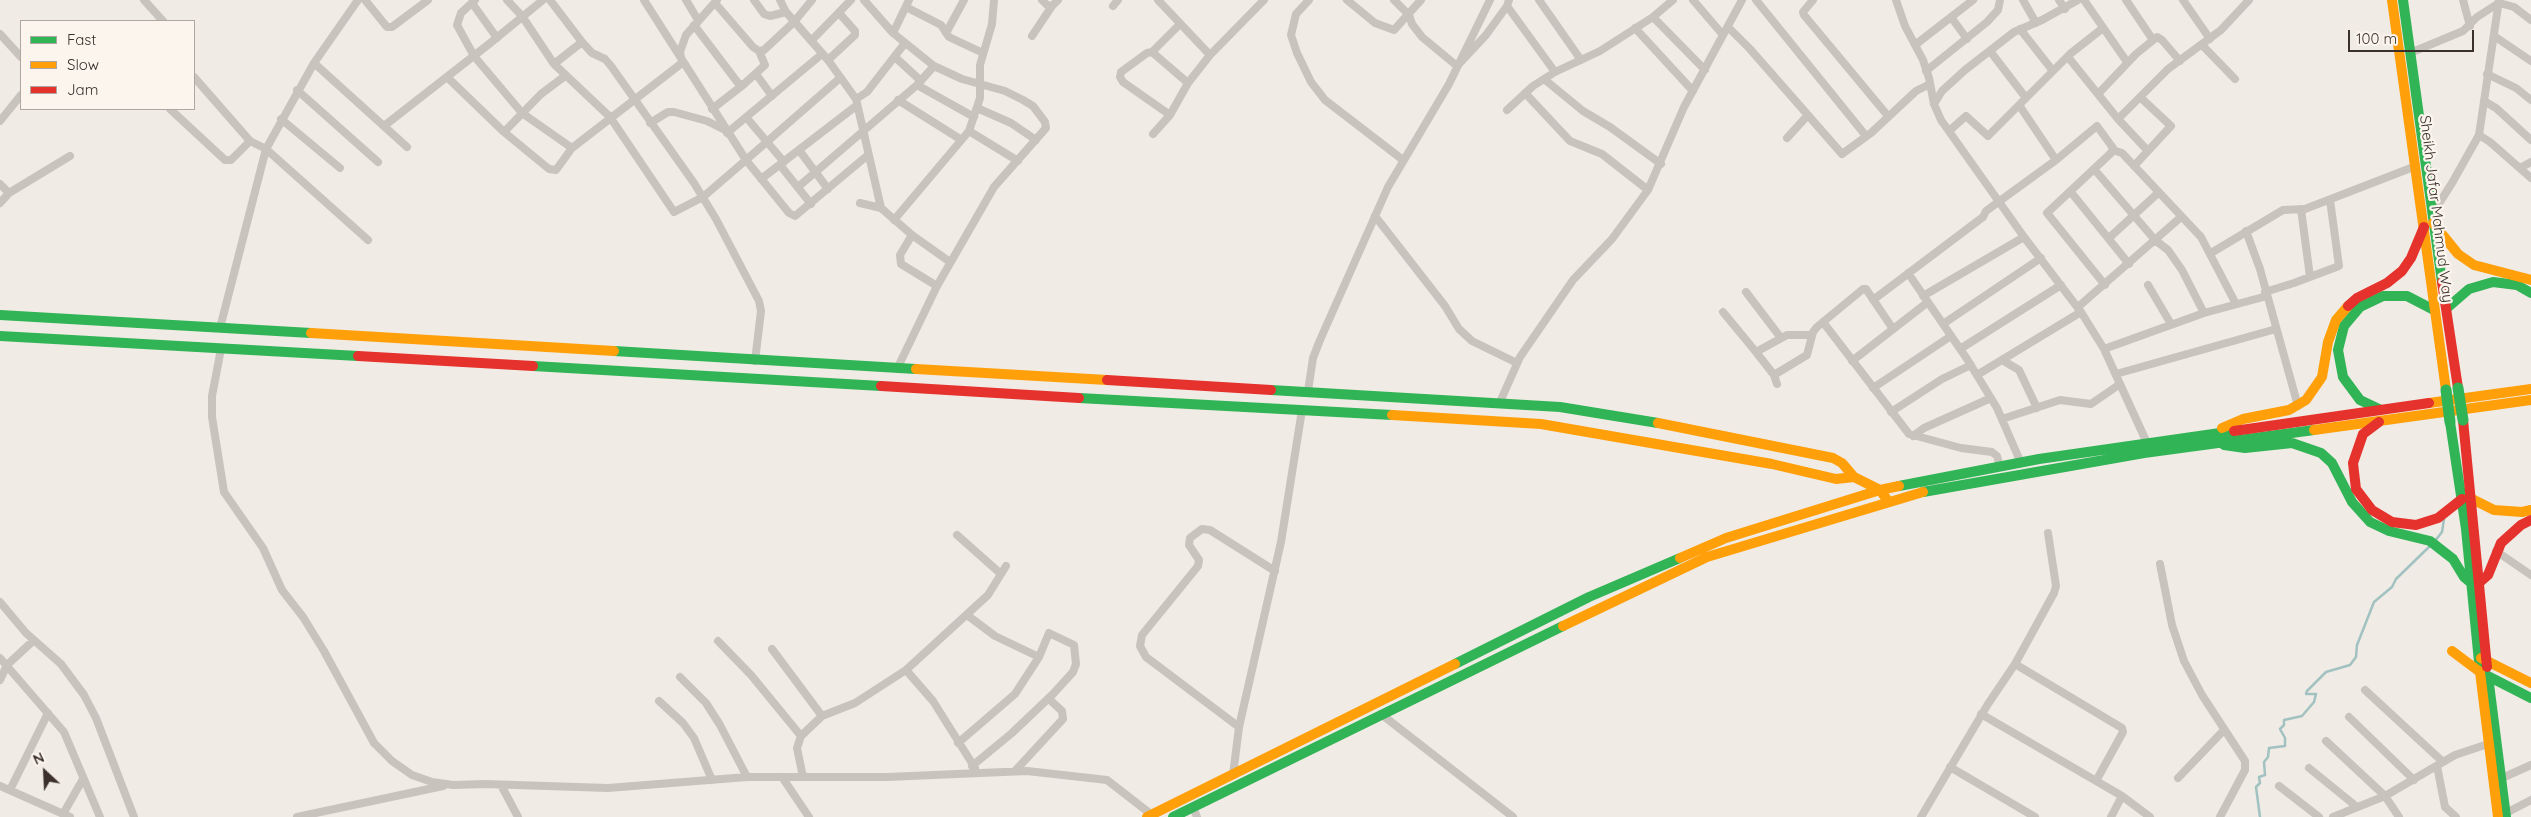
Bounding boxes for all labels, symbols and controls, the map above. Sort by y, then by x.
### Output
legend [20,20,195,110]
scale bar [2351,20,2477,52]
text: 100 m [2356,29,2397,48]
text: Fast [67,30,96,49]
text: Slow [67,55,99,74]
text: Jam [67,80,98,99]
street label: Sheikh Jafar Mahmud Way [2416,114,2456,304]
north arrow [20,747,70,797]
text: N [30,748,47,769]

